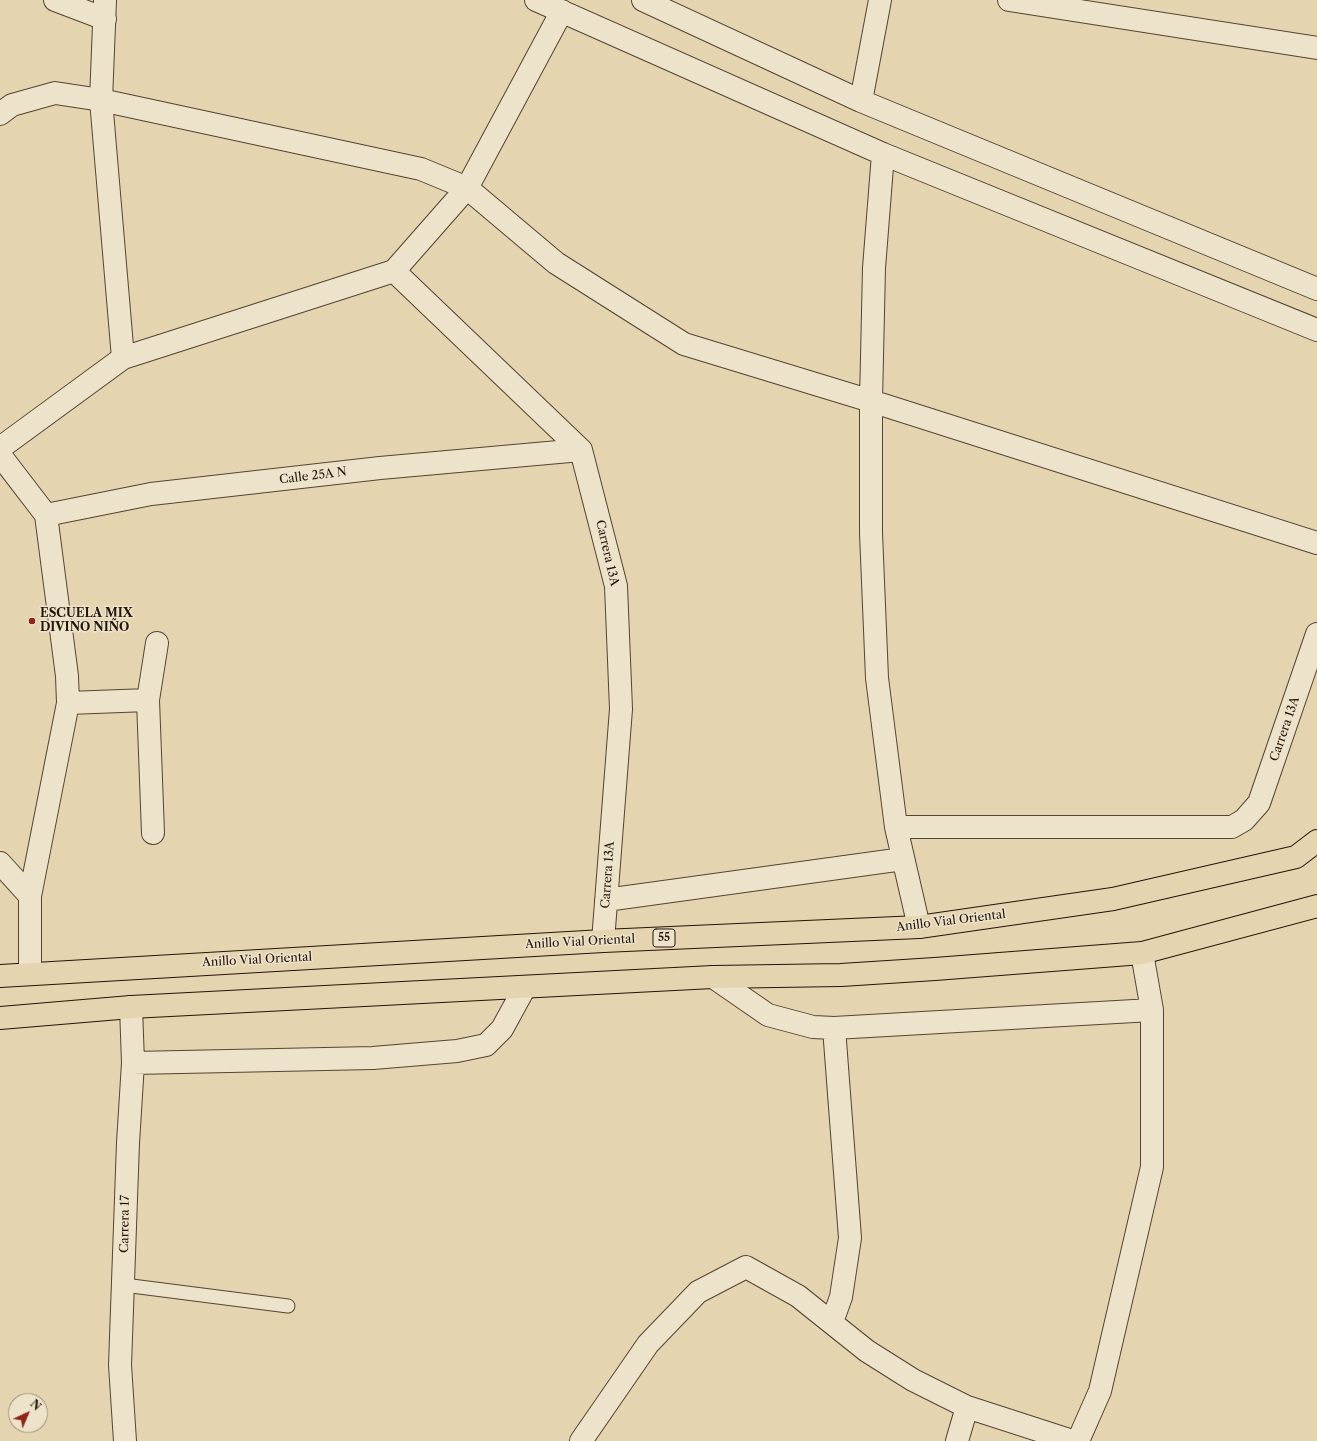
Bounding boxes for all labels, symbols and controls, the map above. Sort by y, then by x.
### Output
street label: Calle 25A N [278,465,348,487]
street label: Carrera 13A [592,519,622,587]
place label: ESCUELA MIX DIVINO NIÑO [40,607,133,635]
marker: ESCUELA MIX DIVINO NIÑO [27,616,37,626]
street label: Carrera 13A [1267,695,1303,763]
street label: Carrera 13A [598,841,618,909]
street label: Anillo Vial Oriental [895,907,1007,935]
road number: 55 [653,929,675,947]
street label: Anillo Vial Oriental [525,932,635,952]
street label: Anillo Vial Oriental [202,950,312,970]
street label: Carrera 17 [117,1195,133,1253]
north arrow [8,1393,48,1433]
text: N [27,1397,44,1413]

